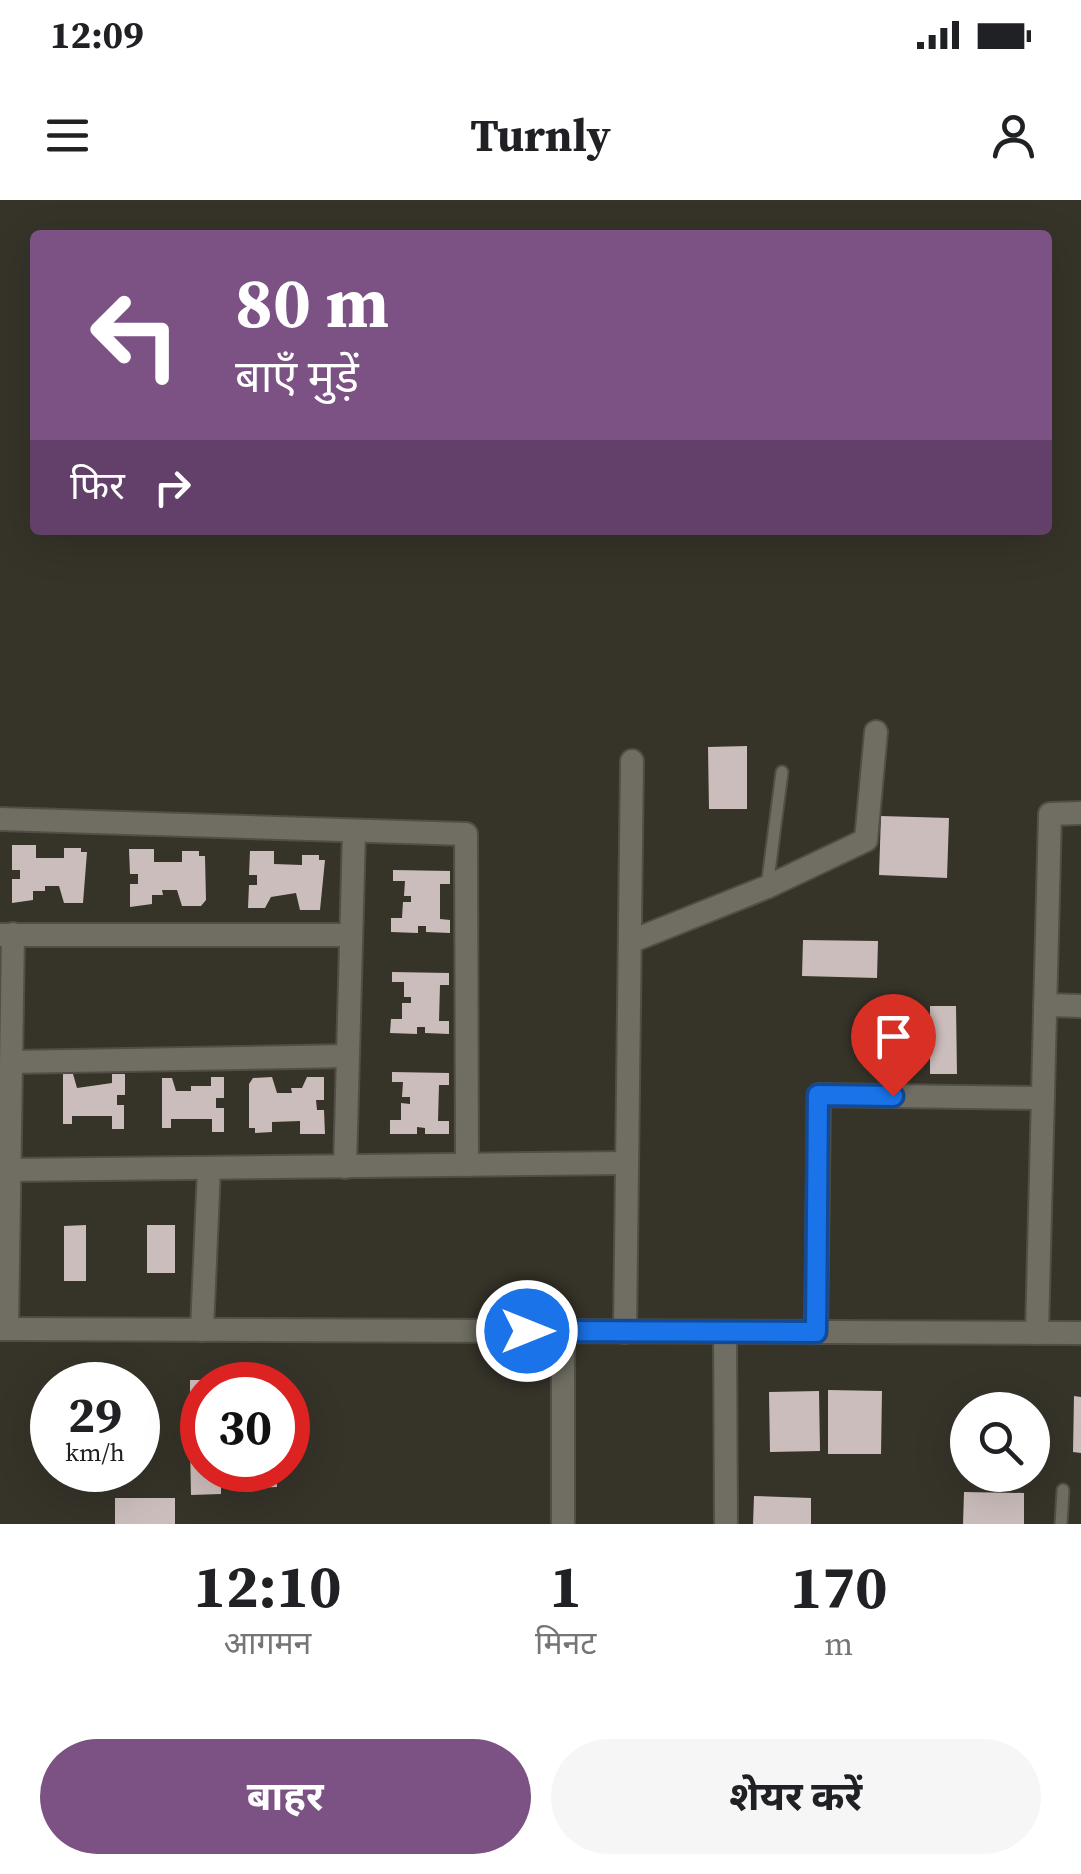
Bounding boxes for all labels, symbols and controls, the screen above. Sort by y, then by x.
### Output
text: 12:09 [50,9,144,61]
text: Turnly [470,104,611,166]
icon: menu [40,108,95,163]
icon: person [986,108,1041,163]
text: 80 m [235,254,389,350]
icon: left [70,270,200,400]
text: बाएँ मुड़ें [235,345,359,407]
text: फिर [70,460,125,512]
icon: right [145,460,200,515]
pin [851,994,936,1097]
icon: arrive [866,1009,921,1064]
position arrow [475,1279,579,1383]
speed limit sign: 30 [180,1362,310,1492]
text: 29 [68,1380,122,1449]
map controls [950,1392,1050,1492]
button: search [950,1392,1050,1492]
text: km/h [65,1435,125,1469]
text: 12:10 [194,1545,342,1627]
text: 1 [549,1545,582,1627]
text: 170 [790,1546,887,1628]
text: आगमन [224,1621,311,1665]
text: मिनट [535,1621,596,1665]
text: m [824,1622,853,1666]
button: बाहर [40,1739,531,1854]
button: शेयर करें [551,1739,1041,1854]

